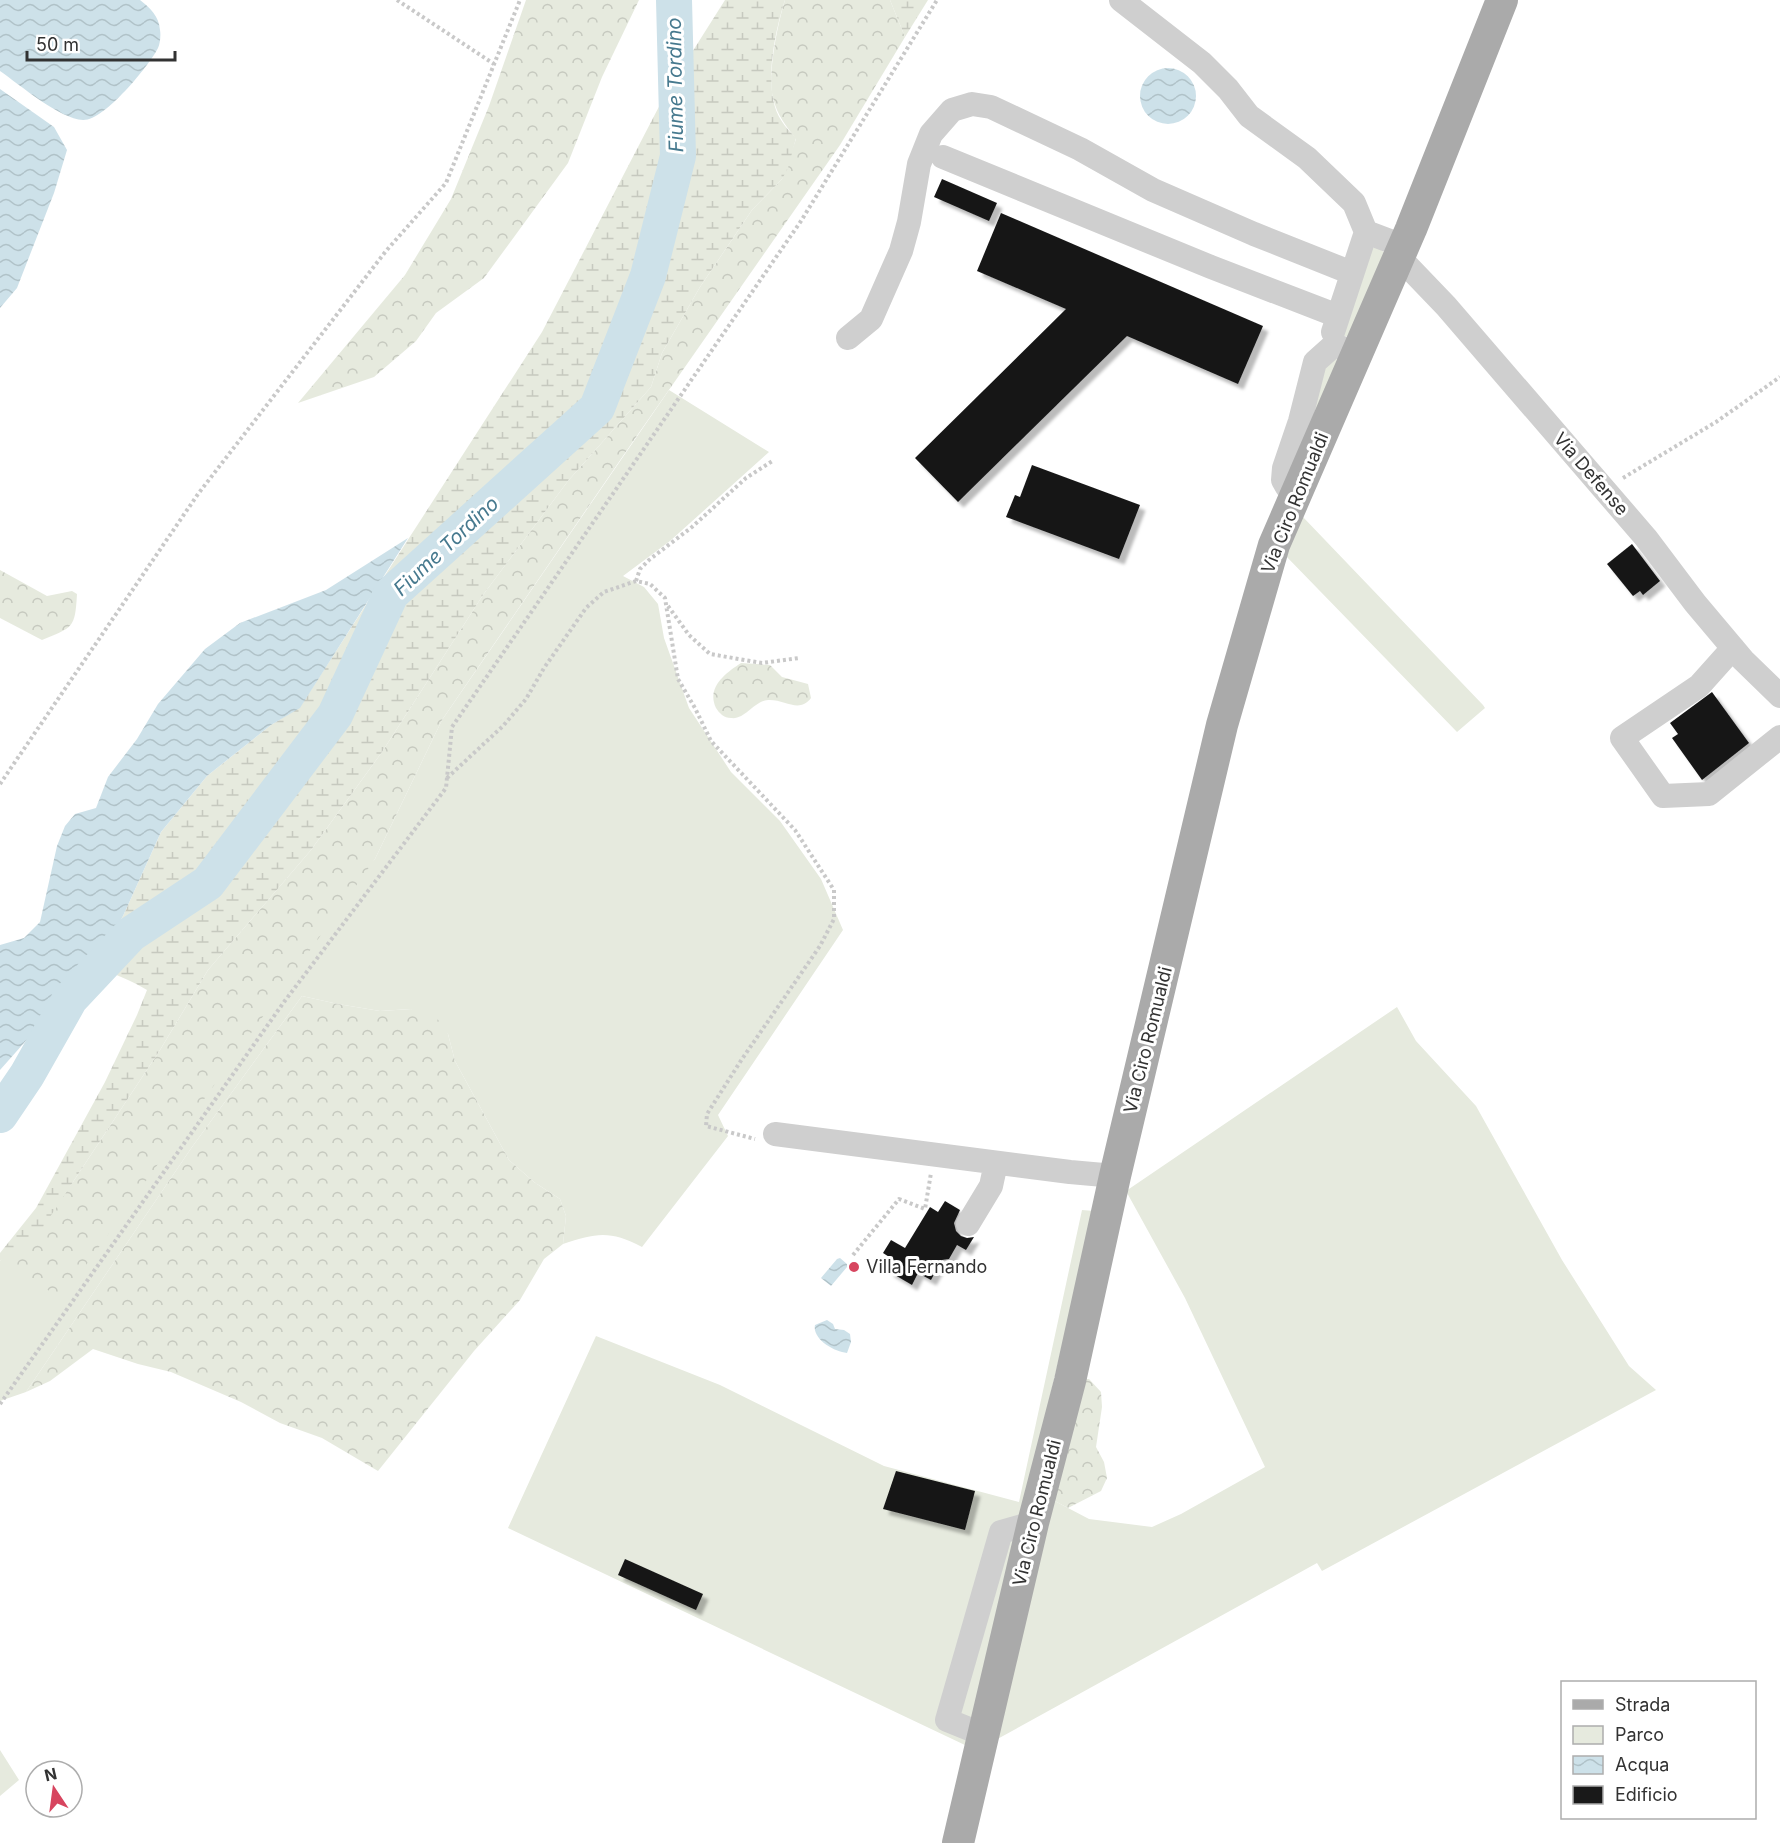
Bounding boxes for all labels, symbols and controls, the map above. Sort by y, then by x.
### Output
water label: Fiume Tordino [662,17,688,153]
scale bar [27,24,176,62]
text: 50 m [36,34,79,55]
street label: Via Defense [1550,428,1633,519]
street label: Via Ciro Romualdi [1257,429,1332,576]
water label: Fiume Tordino [389,491,503,601]
street label: Via Ciro Romualdi [1119,964,1176,1115]
place label: Villa Fernando [866,1256,987,1277]
marker: Villa Fernando [847,1260,861,1274]
street label: Via Ciro Romualdi [1008,1437,1065,1588]
legend [1561,1681,1756,1819]
text: Strada [1615,1694,1670,1715]
text: Parco [1615,1724,1664,1745]
text: Acqua [1615,1754,1669,1775]
north arrow [24,1759,84,1819]
text: N [42,1763,59,1786]
text: Edificio [1615,1784,1678,1805]

